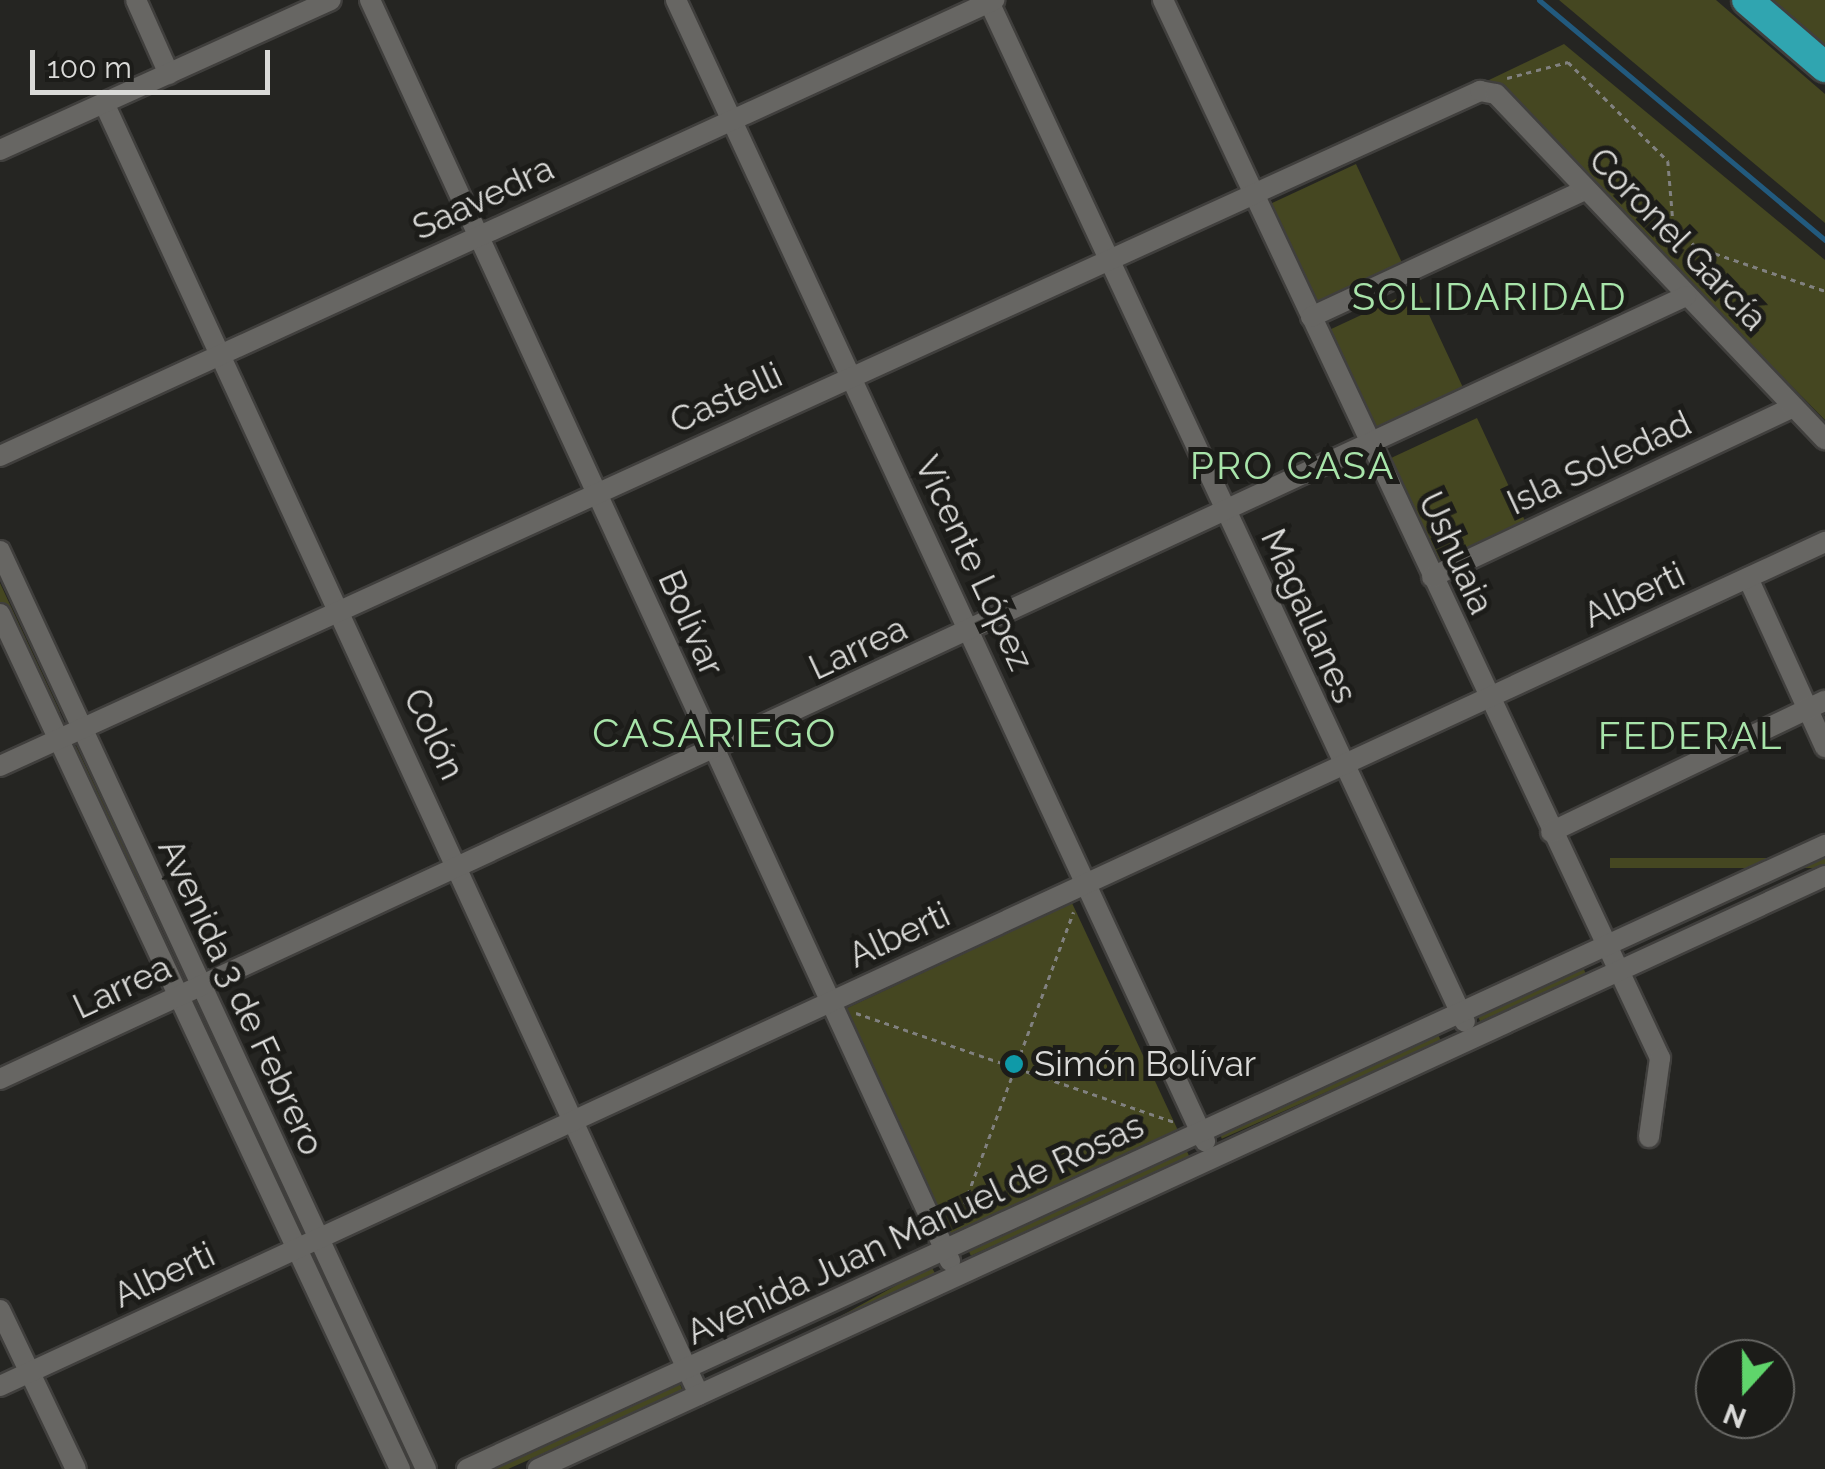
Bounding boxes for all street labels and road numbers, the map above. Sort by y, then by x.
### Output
street label: Coronel García [1580,139,1776,339]
street label: Saavedra [406,147,560,249]
street label: Castelli [663,354,789,442]
street label: Isla Soledad [1501,402,1697,524]
street label: Vicente López [906,449,1042,677]
street label: Ushuaia [1410,485,1502,621]
street label: Magallanes [1252,522,1366,710]
street label: Alberti [1577,553,1691,637]
street label: Bolívar [649,564,733,682]
street label: Larrea [802,607,914,689]
street label: Colón [395,682,473,786]
street label: Avenida 3 de Febrero [149,832,333,1162]
street label: Alberti [842,893,956,977]
street label: Larrea [66,946,178,1028]
street label: Avenida Juan Manuel de Rosas [679,1104,1151,1354]
street label: Alberti [107,1233,221,1317]

